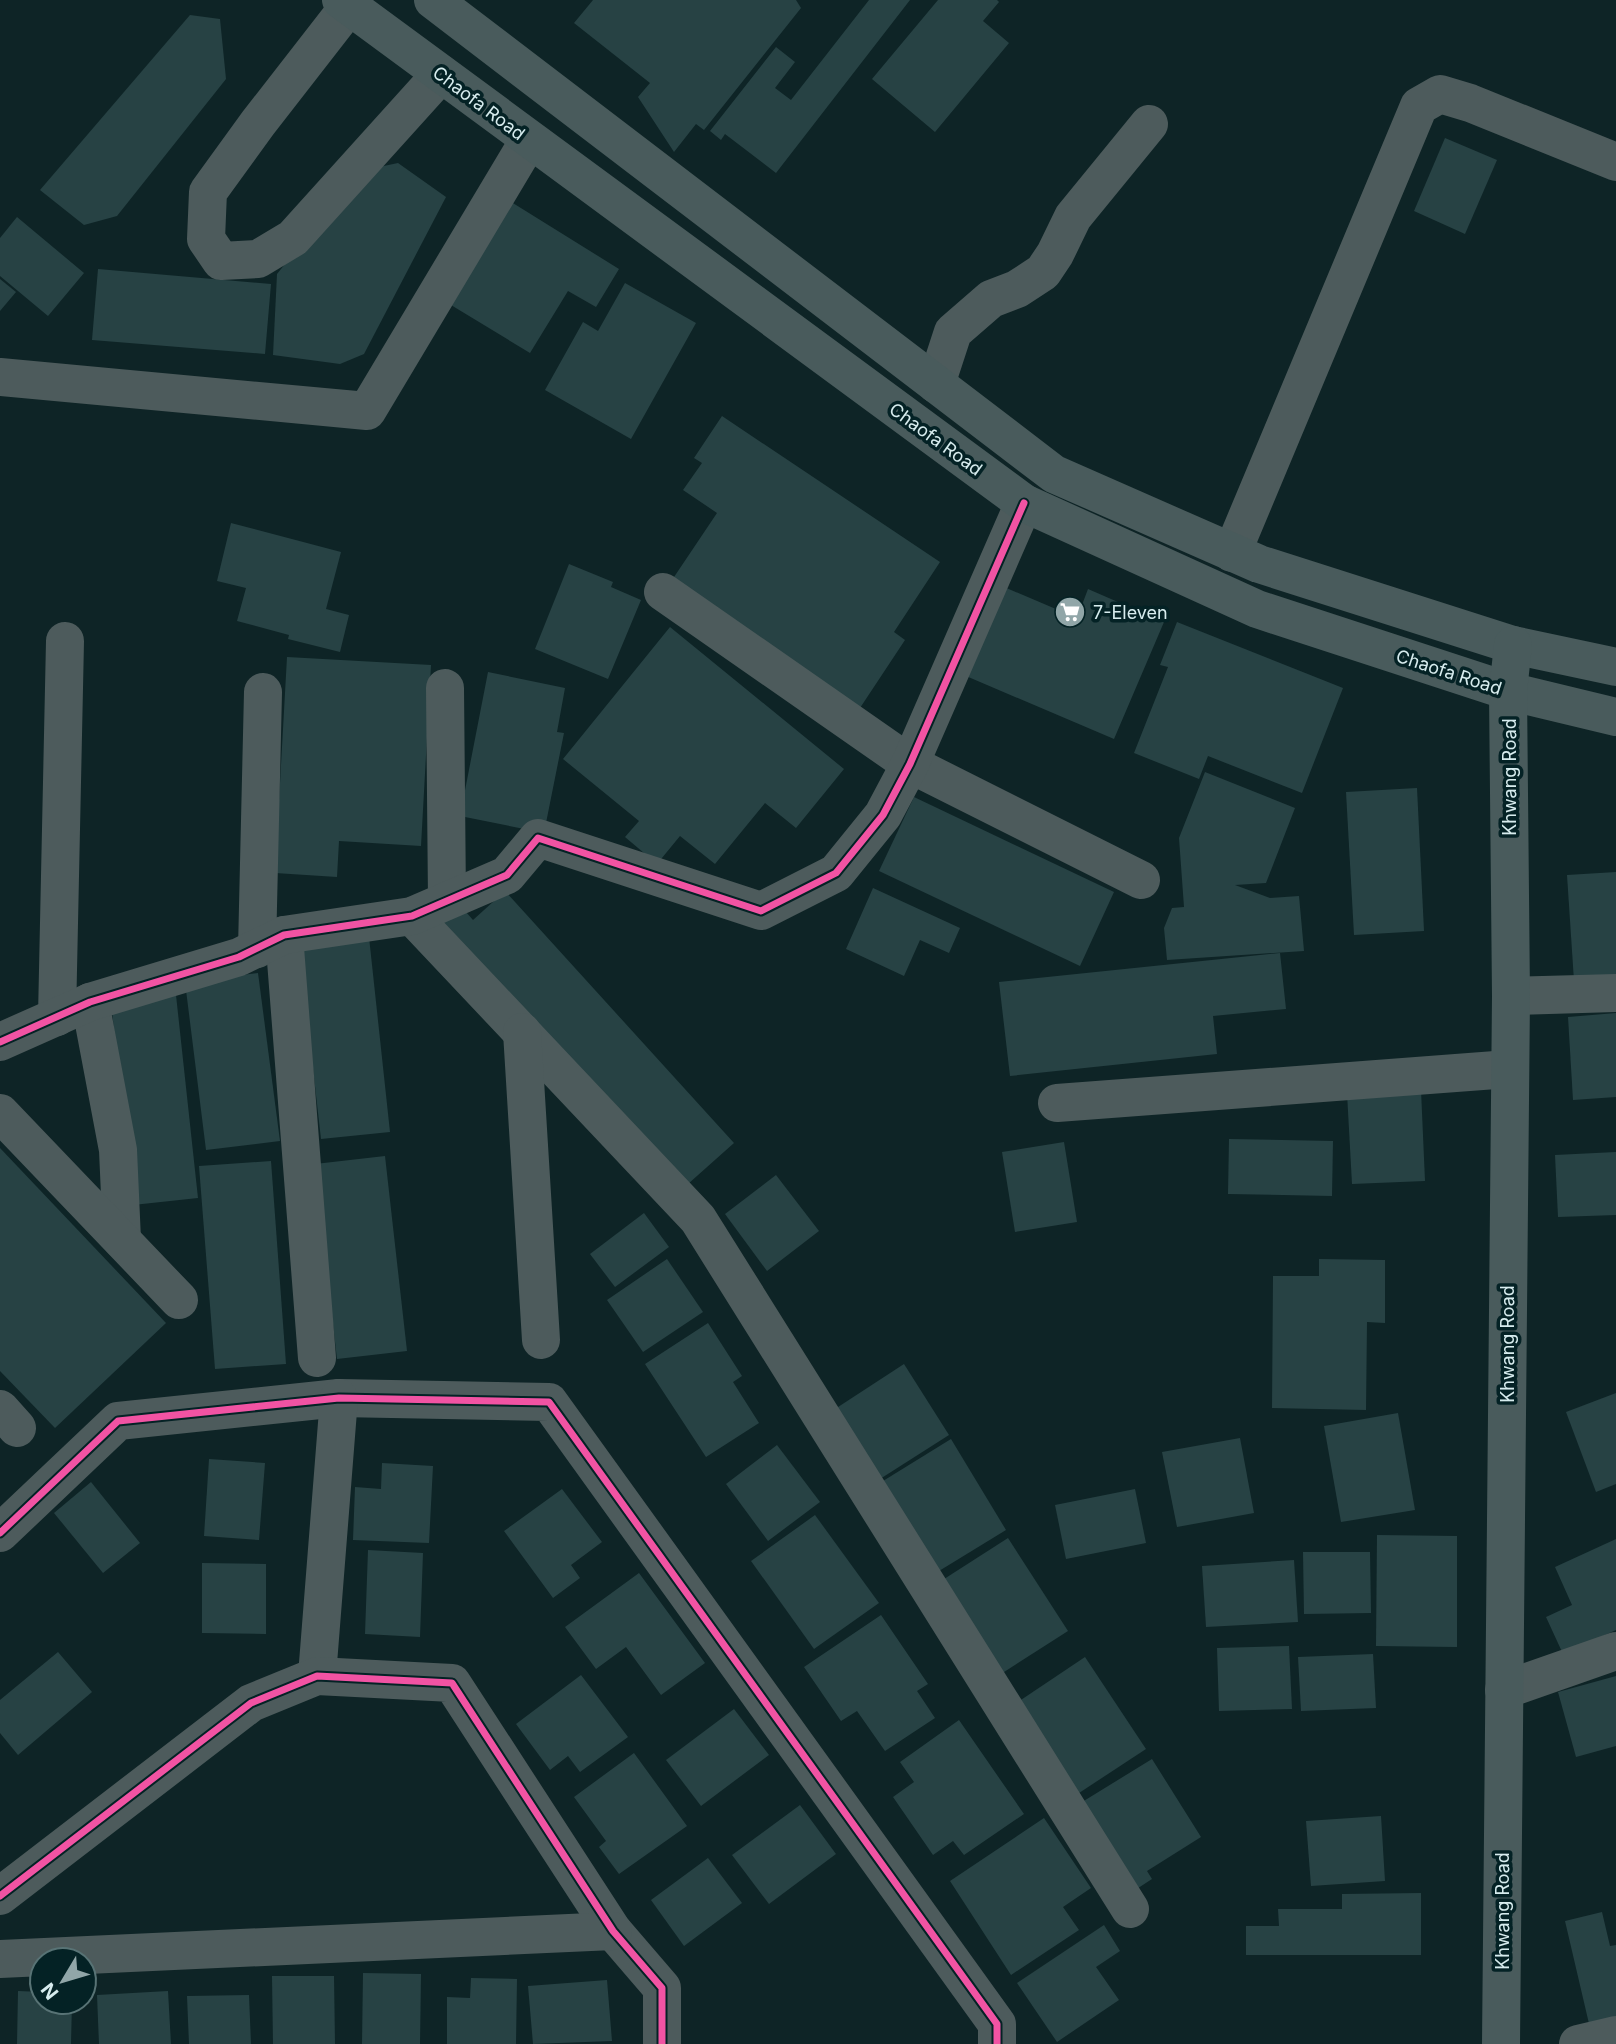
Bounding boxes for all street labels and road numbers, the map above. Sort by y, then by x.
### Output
street label: Chaofa Road [429,62,529,144]
street label: Chaofa Road [885,398,987,480]
street label: Chaofa Road [1394,645,1504,699]
street label: Khwang Road [1499,718,1520,836]
street label: Khwang Road [1497,1285,1518,1403]
street label: Khwang Road [1492,1852,1513,1970]

